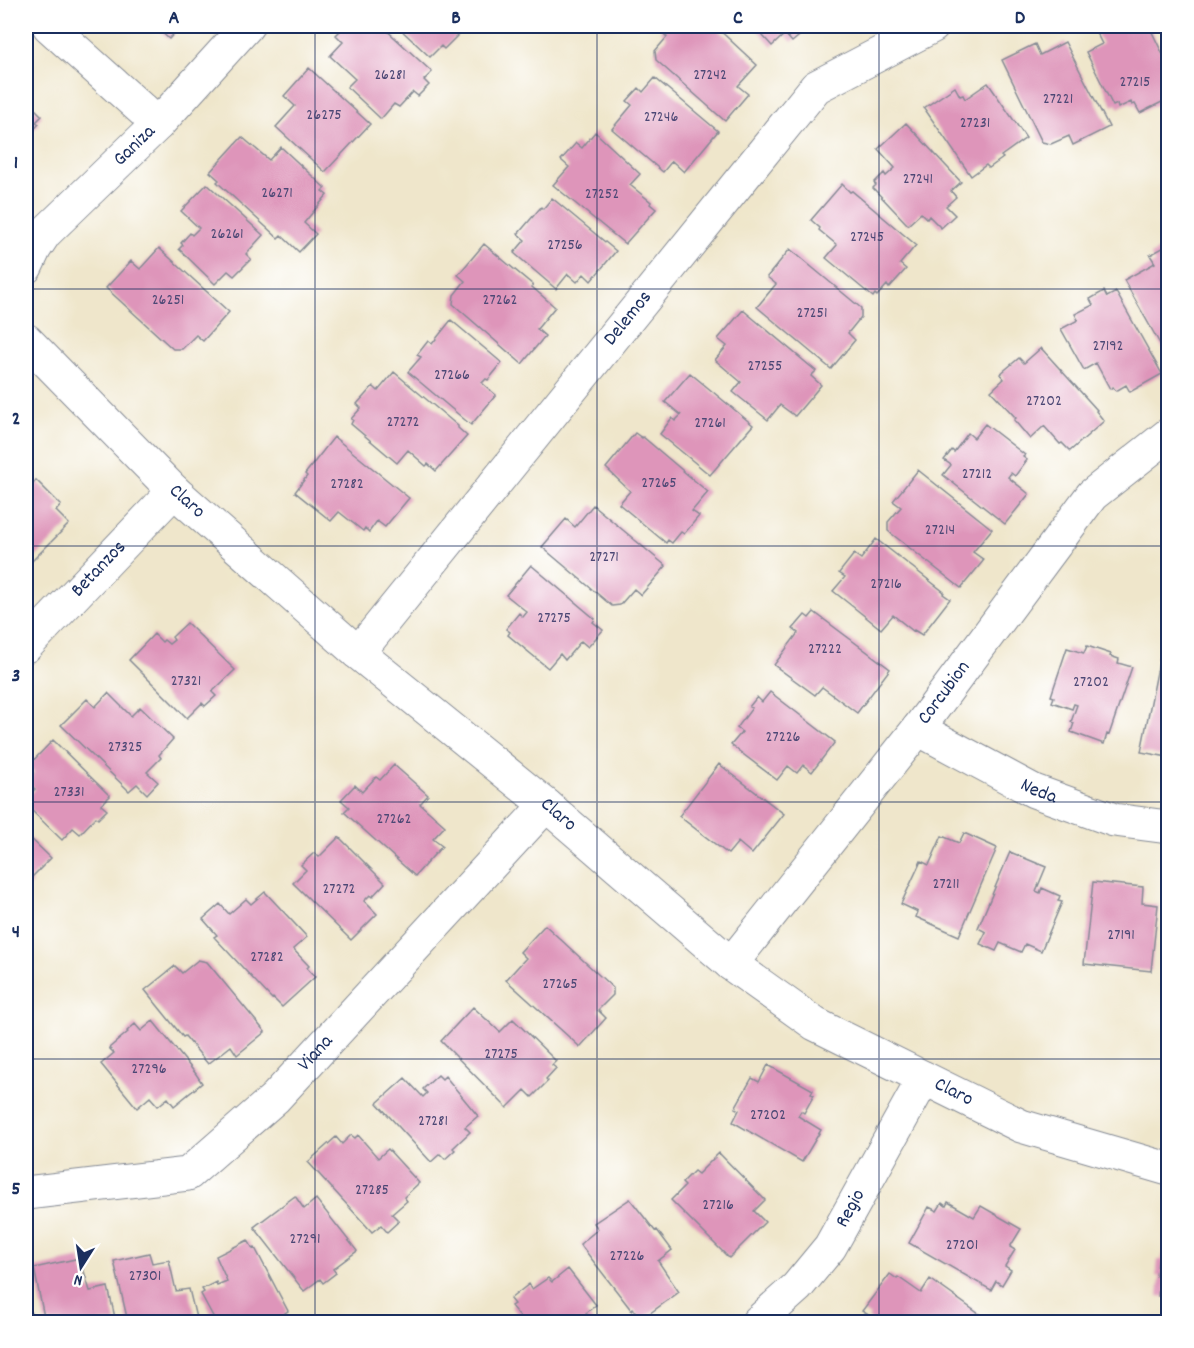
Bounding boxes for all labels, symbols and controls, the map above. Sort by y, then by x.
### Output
text: A [169,5,180,33]
text: B [451,5,461,33]
text: C [733,5,743,33]
text: D [1015,5,1026,33]
house number: 26281 [374,64,406,87]
house number: 27242 [693,64,727,87]
house number: 27215 [1119,71,1151,94]
house number: 27221 [1043,88,1073,111]
house number: 26275 [306,104,342,127]
house number: 27246 [644,106,678,129]
house number: 27231 [960,112,990,135]
street label: Ganiza [107,119,163,173]
text: 1 [14,150,18,178]
house number: 27241 [903,168,933,191]
house number: 26271 [261,182,293,205]
house number: 27252 [585,183,619,206]
house number: 26261 [210,223,244,246]
house number: 27245 [850,226,884,249]
house number: 27256 [547,234,583,257]
street label: Delemos [598,285,659,352]
house number: 26251 [152,289,184,312]
house number: 27262 [483,289,517,312]
house number: 27251 [796,302,828,325]
house number: 27192 [1093,335,1123,358]
house number: 27255 [748,355,782,378]
house number: 27266 [434,364,470,387]
house number: 27202 [1026,390,1062,413]
text: 2 [12,406,20,434]
house number: 27272 [386,411,420,434]
house number: 27261 [694,412,726,435]
house number: 27212 [962,463,992,486]
house number: 27265 [641,472,677,495]
house number: 27282 [330,473,364,496]
street label: Claro [162,478,211,526]
house number: 27214 [925,519,955,542]
street label: Betanzos [65,535,133,604]
house number: 27271 [589,546,619,569]
house number: 27216 [870,573,902,596]
house number: 27275 [537,607,571,630]
house number: 27222 [808,638,842,661]
street label: Corcubion [912,655,978,731]
text: 3 [12,663,20,691]
house number: 27321 [171,670,201,693]
house number: 27202 [1073,671,1109,694]
house number: 27226 [766,726,801,749]
house number: 27325 [108,736,142,759]
street label: Neda [1015,772,1061,812]
house number: 27331 [54,781,84,804]
street label: Claro [533,791,582,839]
house number: 27262 [377,808,411,831]
house number: 27211 [932,873,960,896]
house number: 27272 [322,878,356,901]
text: 4 [12,919,20,947]
house number: 27191 [1107,924,1135,947]
house number: 27282 [250,946,284,969]
house number: 27265 [542,973,578,996]
street label: Viana [292,1029,341,1078]
house number: 27275 [484,1043,518,1066]
house number: 27296 [131,1058,167,1081]
street label: Claro [929,1071,978,1114]
house number: 27202 [750,1104,786,1127]
house number: 27281 [418,1110,448,1133]
text: 5 [11,1176,21,1204]
house number: 27285 [355,1179,389,1202]
street label: Regio [829,1184,873,1233]
house number: 27216 [702,1194,734,1217]
house number: 27291 [290,1228,320,1251]
house number: 27201 [946,1234,978,1257]
north arrow [51,1237,111,1297]
house number: 27226 [610,1245,645,1268]
house number: 27301 [129,1265,161,1288]
text: N [72,1267,85,1291]

